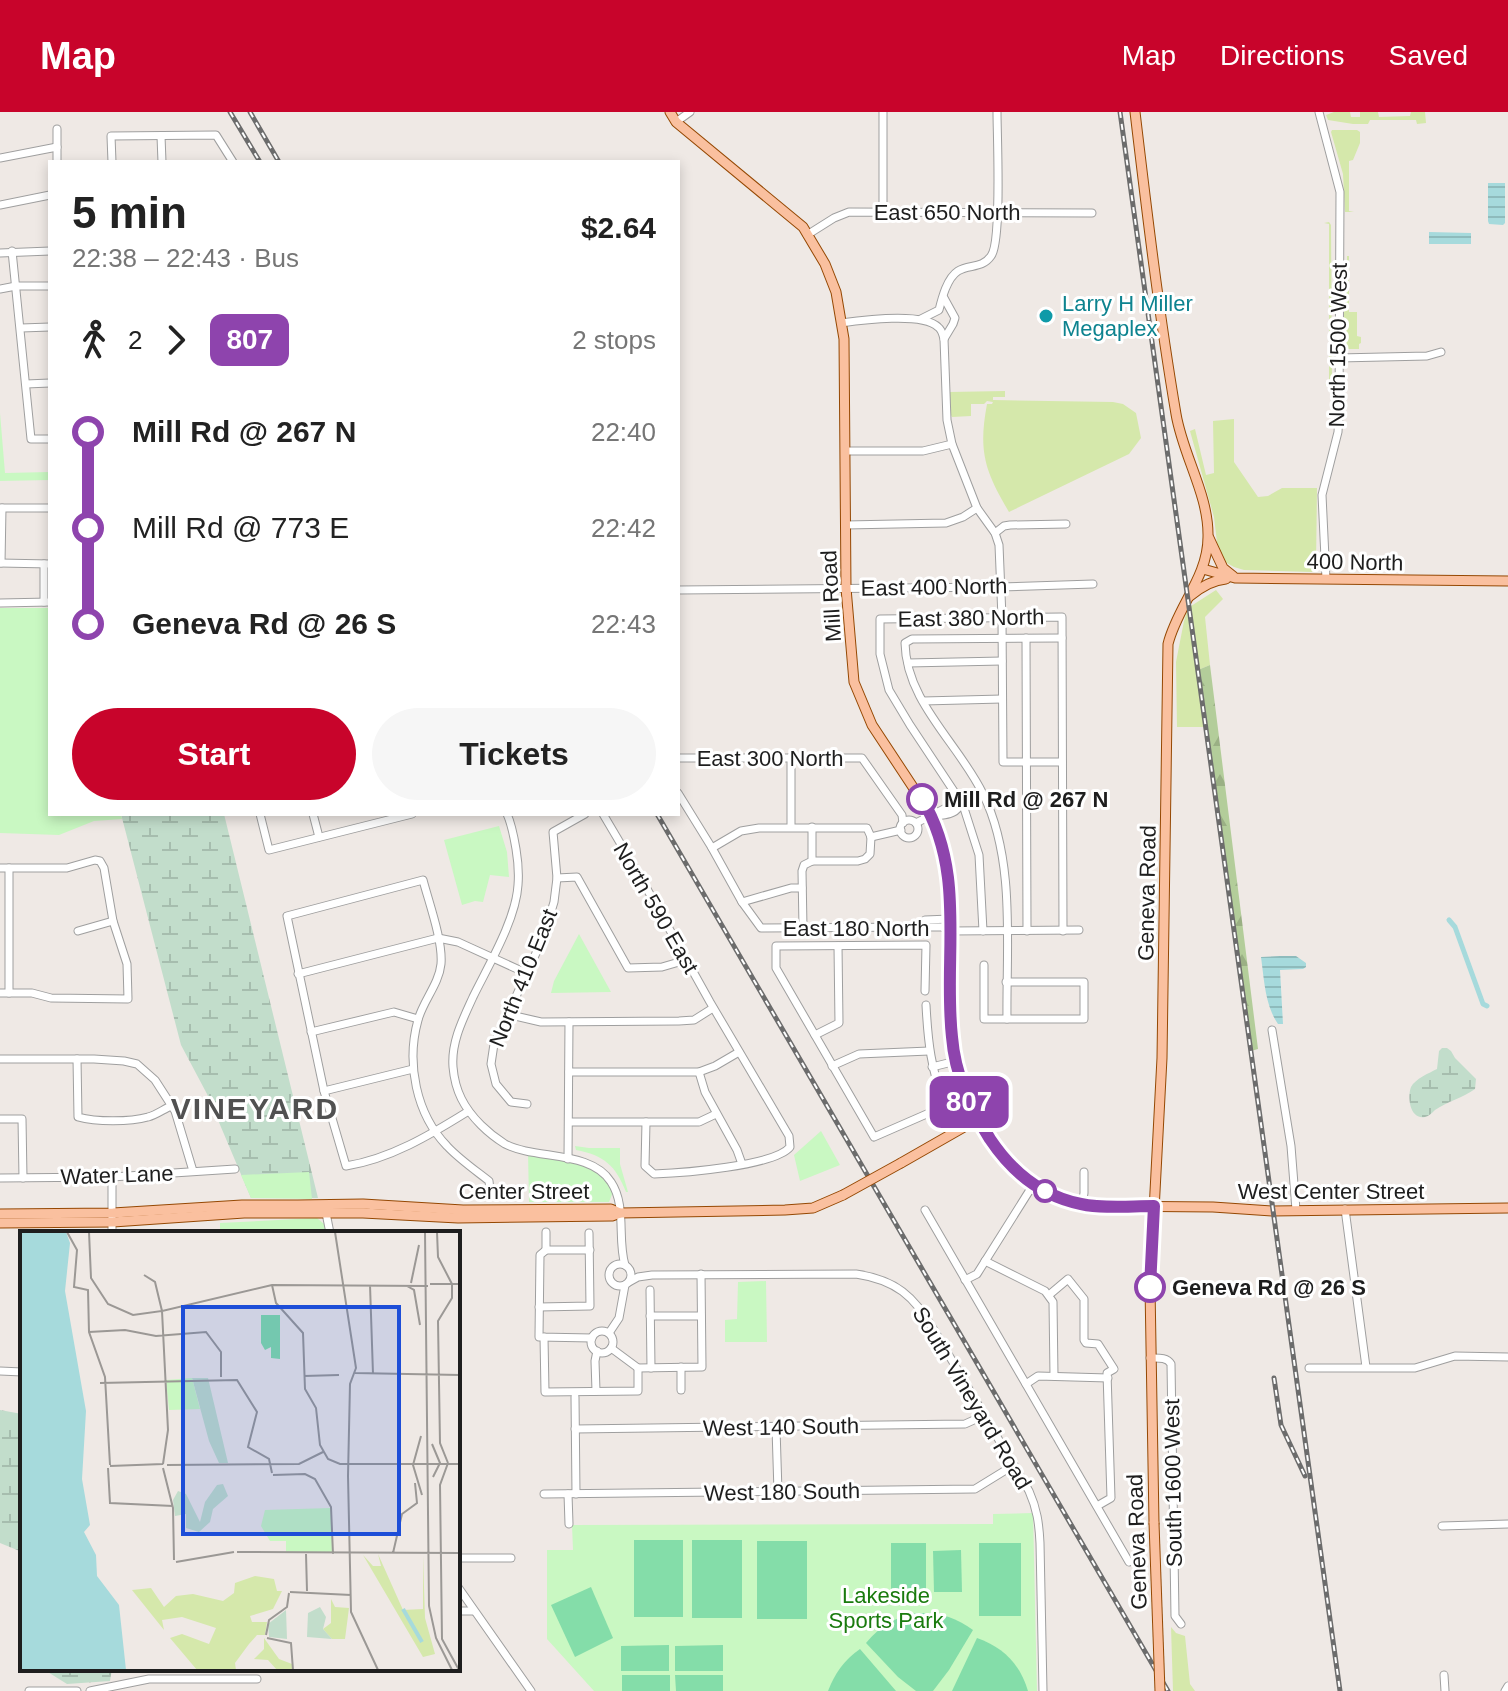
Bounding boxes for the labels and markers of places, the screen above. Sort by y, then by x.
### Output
place label: Larry H Miller Megaplex [1062,291,1193,341]
marker: Larry H Miller Megaplex [1037,307,1055,325]
marker: Mill Rd @ 267 N [907,784,937,814]
place label: Mill Rd @ 267 N [944,787,1108,812]
unlabelled marker [1034,1180,1056,1202]
marker: Geneva Rd @ 26 S [1135,1272,1165,1302]
place label: Geneva Rd @ 26 S [1172,1275,1366,1300]

